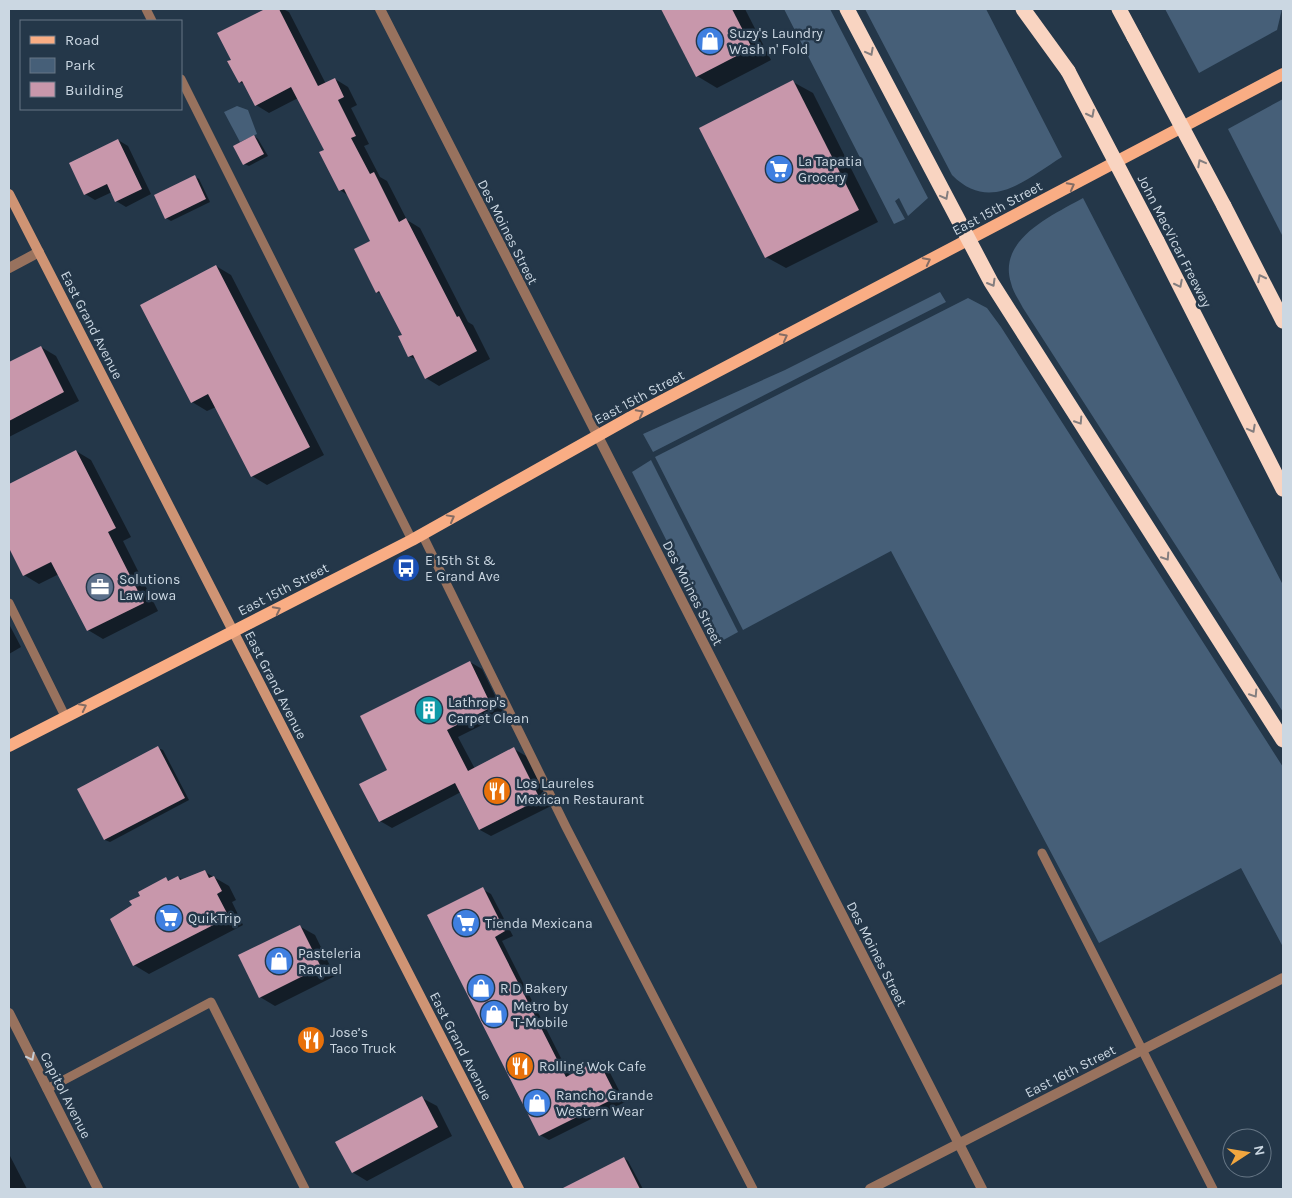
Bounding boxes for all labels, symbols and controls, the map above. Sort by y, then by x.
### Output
legend [20,20,182,110]
place label: Suzy's Laundry Wash n' Fold [729,25,823,58]
shop icon: Suzy's Laundry Wash n' Fold [695,26,725,56]
text: Road [65,31,100,49]
one-way arrow [864,47,874,56]
text: Park [65,56,95,74]
text: Building [65,81,123,99]
one-way arrow [1085,109,1095,118]
place label: La Tapatia Grocery [798,153,862,186]
supermarket icon: La Tapatia Grocery [764,154,794,184]
one-way arrow [1197,159,1207,168]
street label: John MacVicar Freeway [1134,172,1216,311]
street label: Des Moines Street [474,177,541,288]
street label: East 15th Street [949,178,1045,239]
one-way arrow [1066,182,1075,192]
one-way arrow [939,191,949,200]
one-way arrow [922,257,931,267]
street label: East Grand Avenue [57,268,126,382]
one-way arrow [1257,274,1267,283]
one-way arrow [986,277,996,286]
one-way arrow [1173,279,1183,288]
one-way arrow [778,333,787,343]
street label: East 15th Street [591,367,687,428]
one-way arrow [634,409,643,419]
one-way arrow [1072,415,1082,424]
one-way arrow [1246,424,1256,433]
one-way arrow [446,514,455,524]
street label: Des Moines Street [659,538,726,649]
place label: E 15th St & E Grand Ave [425,552,500,585]
one-way arrow [1160,552,1170,561]
bus stop icon: E 15th St & E Grand Ave [391,553,421,583]
street label: East 15th Street [235,559,331,620]
place label: Solutions Law Iowa [119,571,180,604]
office icon: Solutions Law Iowa [85,572,115,602]
one-way arrow [271,606,280,616]
street label: East Grand Avenue [241,628,310,742]
one-way arrow [1248,689,1257,698]
place label: Lathrop's Carpet Clean [448,694,529,727]
building icon: Lathrop's Carpet Clean [414,695,444,725]
one-way arrow [78,703,87,713]
place label: Los Laureles Mexican Restaurant [516,775,644,808]
restaurant icon: Los Laureles Mexican Restaurant [482,776,512,806]
street label: Des Moines Street [843,899,910,1010]
supermarket icon: QuikTrip [154,903,184,933]
supermarket icon: Tienda Mexicana [451,908,481,938]
place label: QuikTrip [188,910,241,927]
place label: Tienda Mexicana [485,915,593,932]
place label: Pasteleria Raquel [298,945,361,978]
shop icon: Pasteleria Raquel [264,946,294,976]
shop icon: R D Bakery [466,973,496,1003]
place label: R D Bakery [500,980,568,997]
street label: East Grand Avenue [426,989,495,1103]
place label: Metro by T-Mobile [513,998,569,1031]
shop icon: Metro by T-Mobile [479,999,509,1029]
place label: Jose’s Taco Truck [330,1024,396,1057]
restaurant icon: Jose’s Taco Truck [296,1025,326,1055]
street label: East 16th Street [1022,1041,1118,1102]
street label: Capitol Avenue [36,1049,95,1141]
one-way arrow [25,1051,35,1060]
restaurant icon: Rolling Wok Cafe [505,1051,535,1081]
place label: Rolling Wok Cafe [539,1058,646,1075]
place label: Rancho Grande Western Wear [556,1087,653,1120]
shop icon: Rancho Grande Western Wear [522,1088,552,1118]
north arrow [1222,1128,1272,1178]
text: N [1250,1144,1269,1157]

